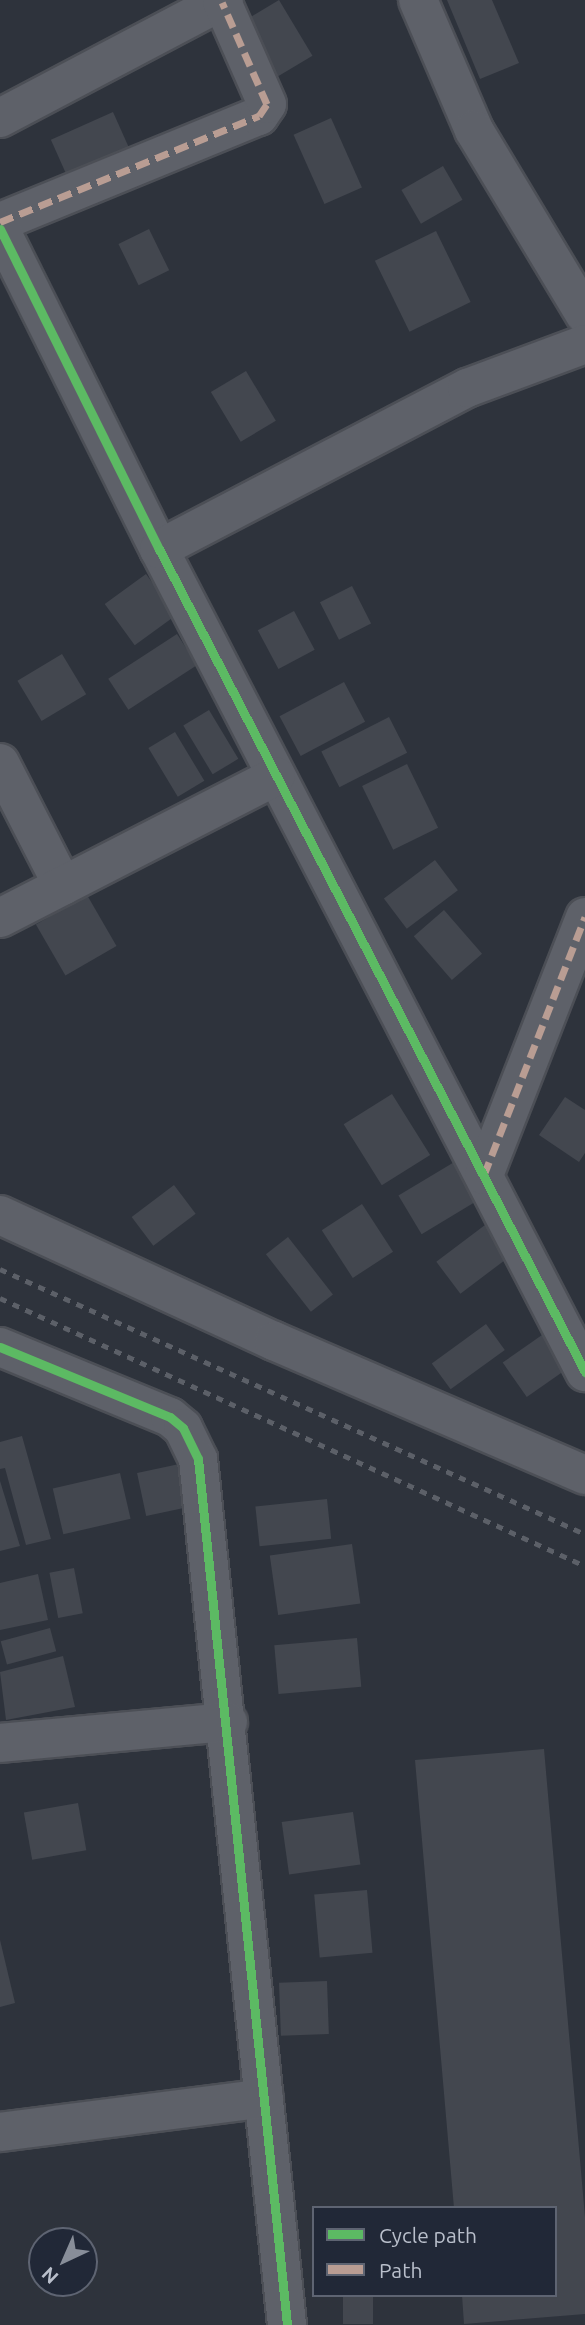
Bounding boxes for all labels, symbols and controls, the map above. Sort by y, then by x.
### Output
legend [312,2206,557,2297]
text: Cycle path [379,2223,477,2247]
north arrow [28,2227,98,2297]
text: Path [379,2258,422,2282]
text: N [37,2263,63,2289]

